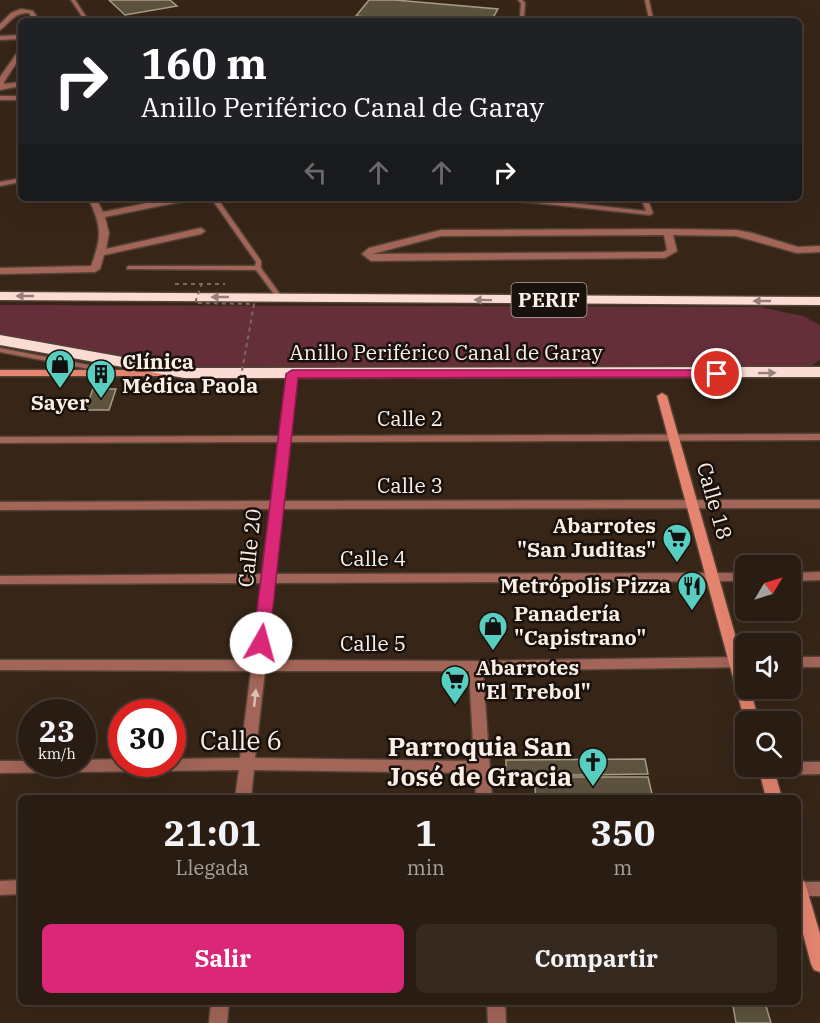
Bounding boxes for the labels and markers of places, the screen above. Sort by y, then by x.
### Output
place label: Clínica Médica Paola [122,347,258,399]
shop icon: Sayer [44,348,76,390]
pin [691,348,742,399]
building icon: Clínica Médica Paola [85,358,117,400]
place label: Sayer [31,388,90,416]
place label: Abarrotes "San Juditas" [517,511,656,563]
supermarket icon: Abarrotes "San Juditas" [661,522,693,564]
restaurant icon: Metrópolis Pizza [676,570,708,612]
place label: Metrópolis Pizza [500,571,671,599]
place label: Panadería "Capistrano" [514,599,646,651]
shop icon: Panadería "Capistrano" [477,610,509,652]
place label: Abarrotes "El Trebol" [476,653,591,705]
supermarket icon: Abarrotes "El Trebol" [439,664,471,706]
place label: Parroquia San José de Gracia [387,729,572,793]
church icon: Parroquia San José de Gracia [577,746,609,788]

